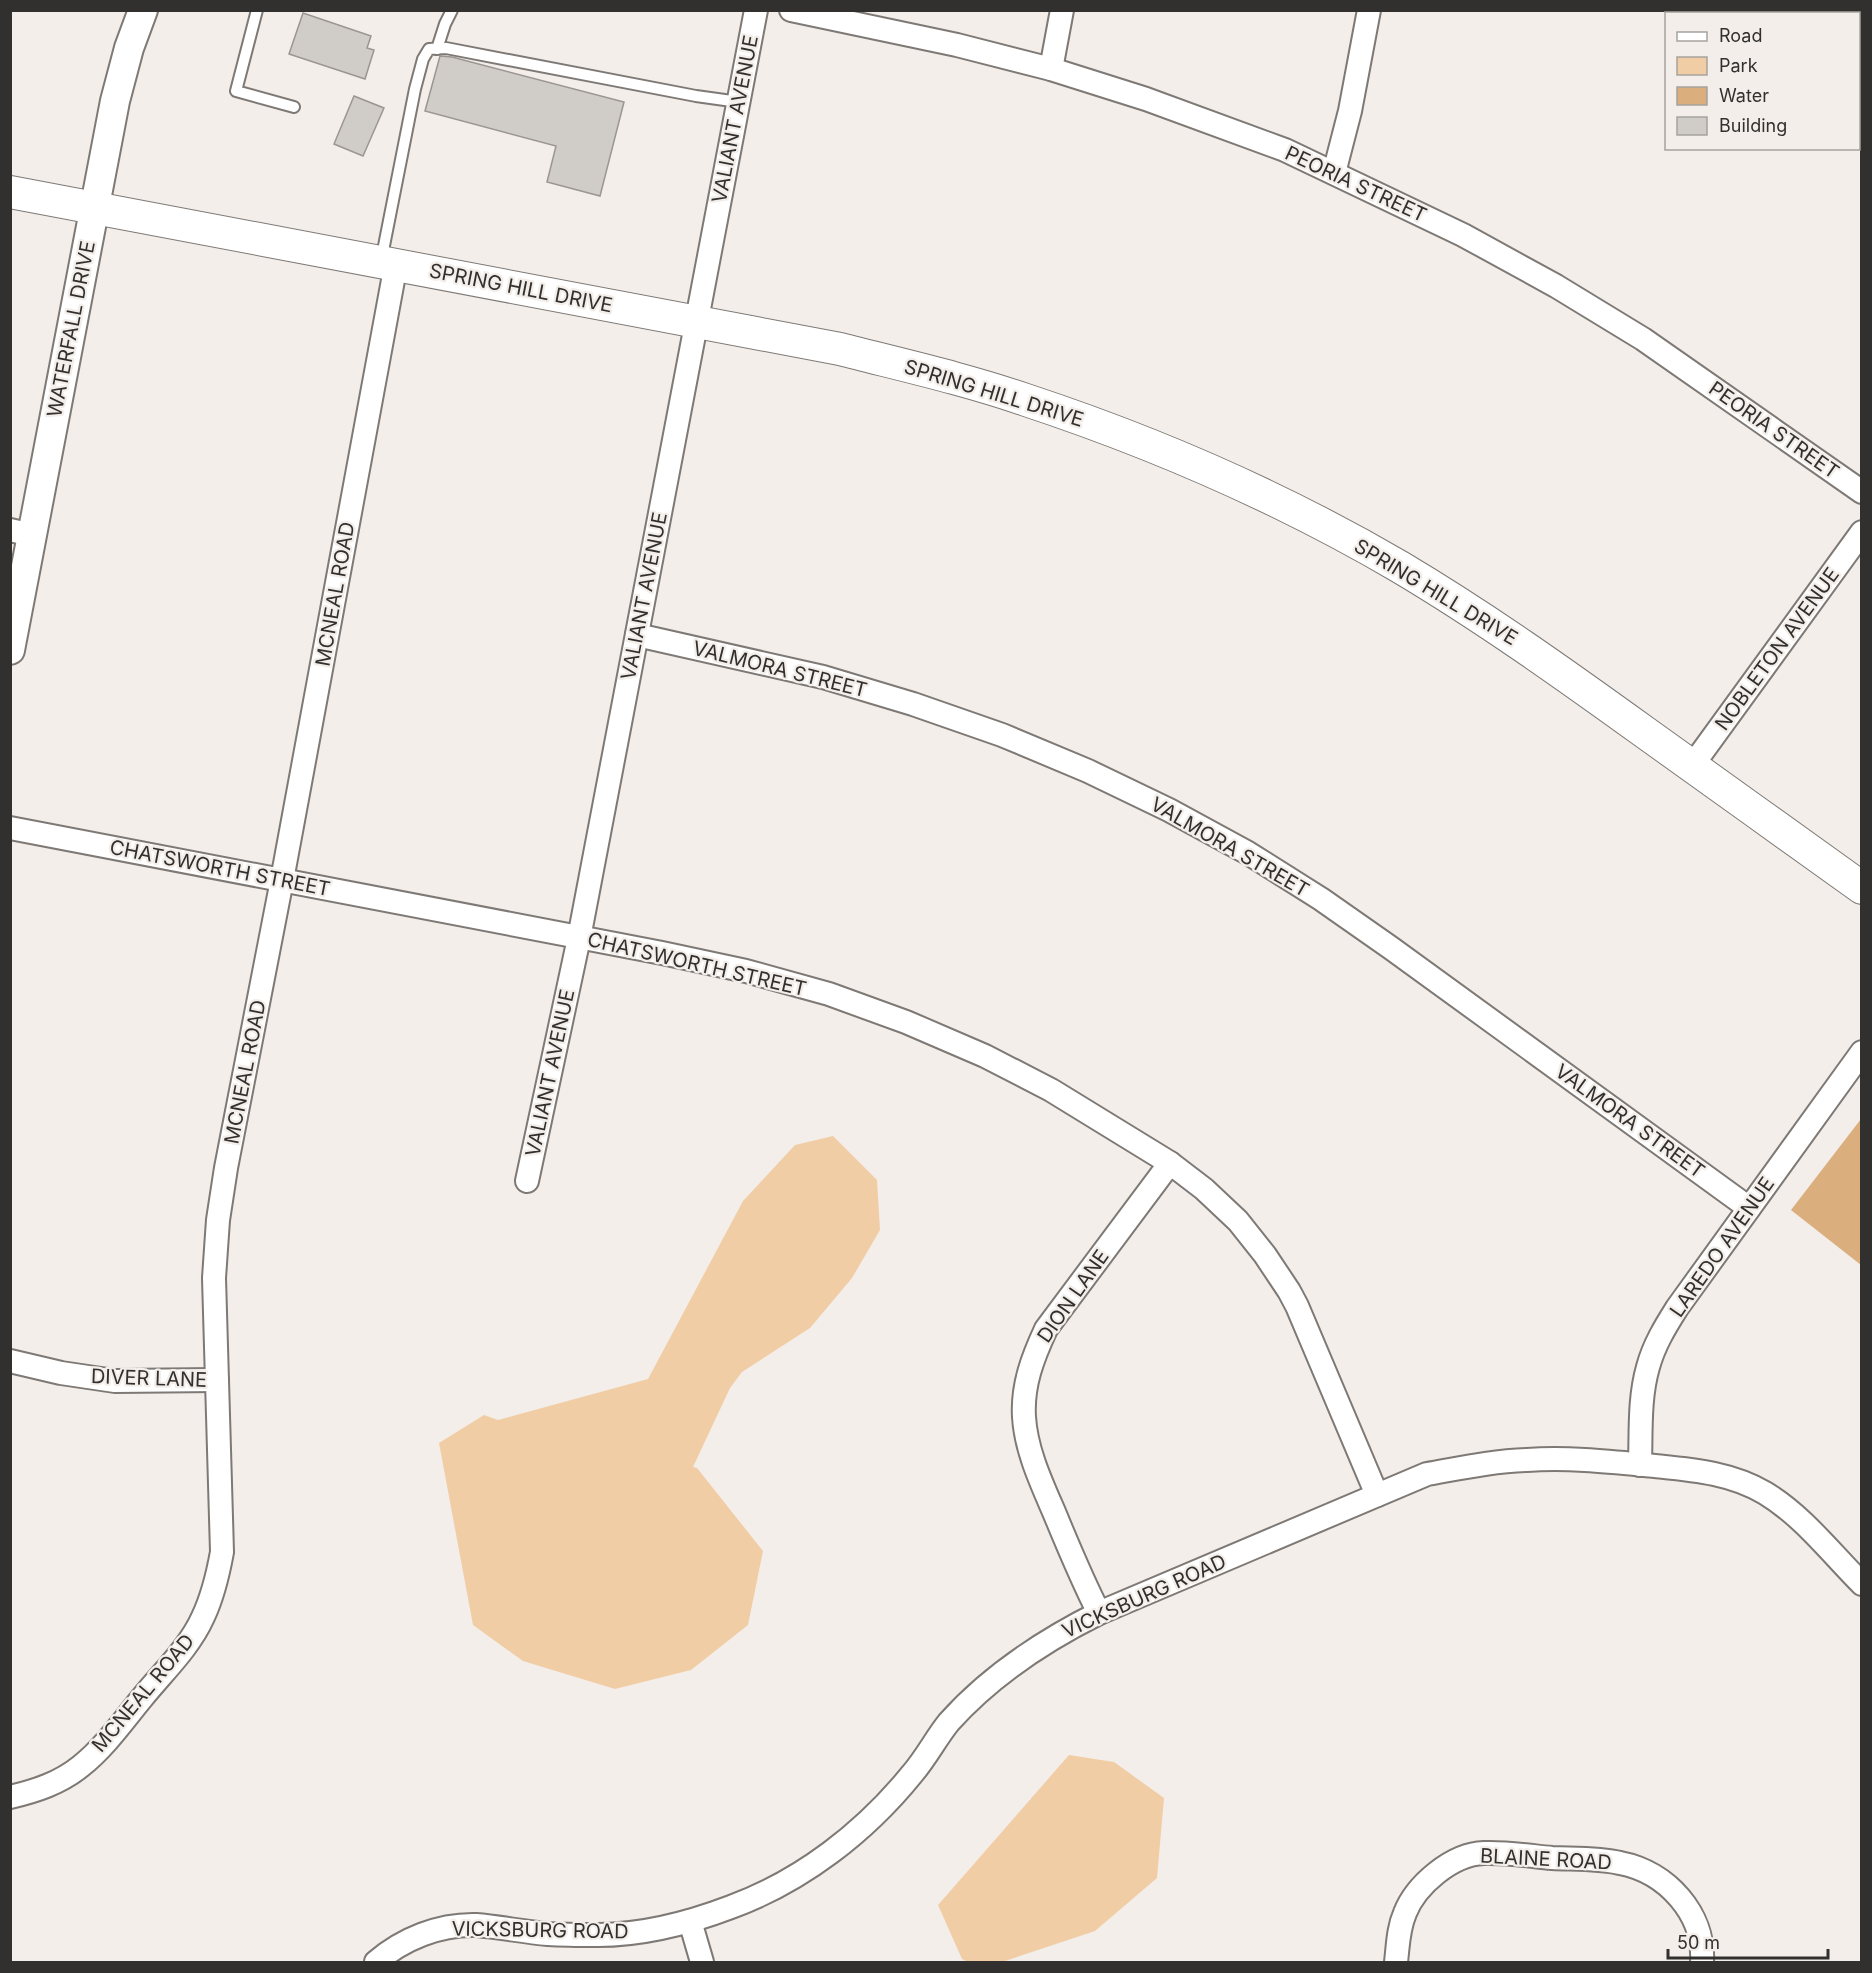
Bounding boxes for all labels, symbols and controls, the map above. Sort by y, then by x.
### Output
legend [1665,12,1860,150]
text: Road [1719,25,1762,46]
street label: VALIANT AVENUE [707,33,763,205]
text: Park [1719,55,1758,76]
text: Water [1719,85,1769,106]
text: Building [1719,115,1787,136]
street label: PEORIA STREET [1281,141,1431,227]
street label: WATERFALL DRIVE [42,239,100,419]
street label: SPRING HILL DRIVE [427,258,615,318]
street label: SPRING HILL DRIVE [901,354,1087,432]
street label: PEORIA STREET [1704,376,1844,484]
street label: VALIANT AVENUE [616,510,672,682]
street label: MCNEAL ROAD [310,520,360,668]
street label: SPRING HILL DRIVE [1350,534,1522,650]
street label: NOBLETON AVENUE [1710,563,1844,735]
street label: VALMORA STREET [690,636,870,702]
street label: VALMORA STREET [1147,792,1313,902]
street label: CHATSWORTH STREET [108,835,332,901]
street label: CHATSWORTH STREET [585,927,809,1001]
street label: VALIANT AVENUE [521,987,579,1159]
street label: MCNEAL ROAD [219,998,271,1146]
street label: VALMORA STREET [1551,1059,1709,1183]
street label: LAREDO AVENUE [1665,1172,1779,1322]
street label: DION LANE [1032,1245,1114,1347]
street label: DIVER LANE [90,1364,208,1392]
street label: VICKSBURG ROAD [1058,1549,1230,1643]
street label: MCNEAL ROAD [87,1629,199,1757]
street label: BLAINE ROAD [1479,1844,1613,1874]
street label: VICKSBURG ROAD [451,1916,629,1944]
scale bar [1668,1922,1828,1960]
text: 50 m [1677,1932,1720,1953]

